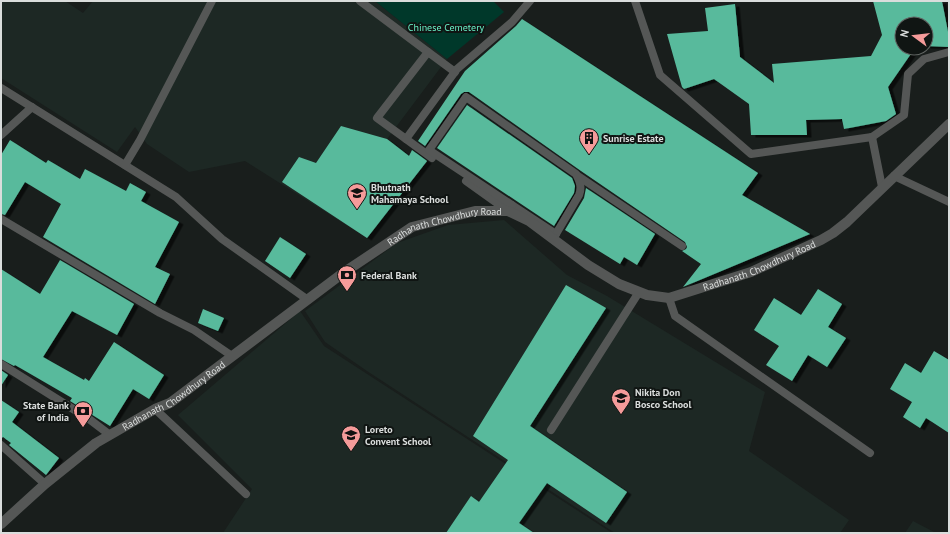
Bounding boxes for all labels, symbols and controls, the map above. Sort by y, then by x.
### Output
north arrow [894,16,934,56]
park label: Chinese Cemetery [408,21,485,34]
text: N [897,28,912,39]
building icon: Sunrise Estate [578,127,600,155]
place label: Sunrise Estate [603,132,664,145]
place label: Bhutnath Mahamaya School [371,181,448,206]
school or university icon: Bhutnath Mahamaya School [346,182,368,210]
street label: Radhanath Chowdhury Road [385,205,502,248]
street label: Radhanath Chowdhury Road [701,237,818,293]
bank icon: Federal Bank [336,264,358,292]
place label: Federal Bank [361,269,417,282]
street label: Radhanath Chowdhury Road [120,358,227,433]
place label: Nikita Don Bosco School [635,386,691,411]
school or university icon: Nikita Don Bosco School [610,387,632,415]
place label: State Bank of India [23,399,69,424]
bank icon: State Bank of India [72,400,94,428]
place label: Loreto Convent School [365,423,431,448]
school or university icon: Loreto Convent School [340,424,362,452]

